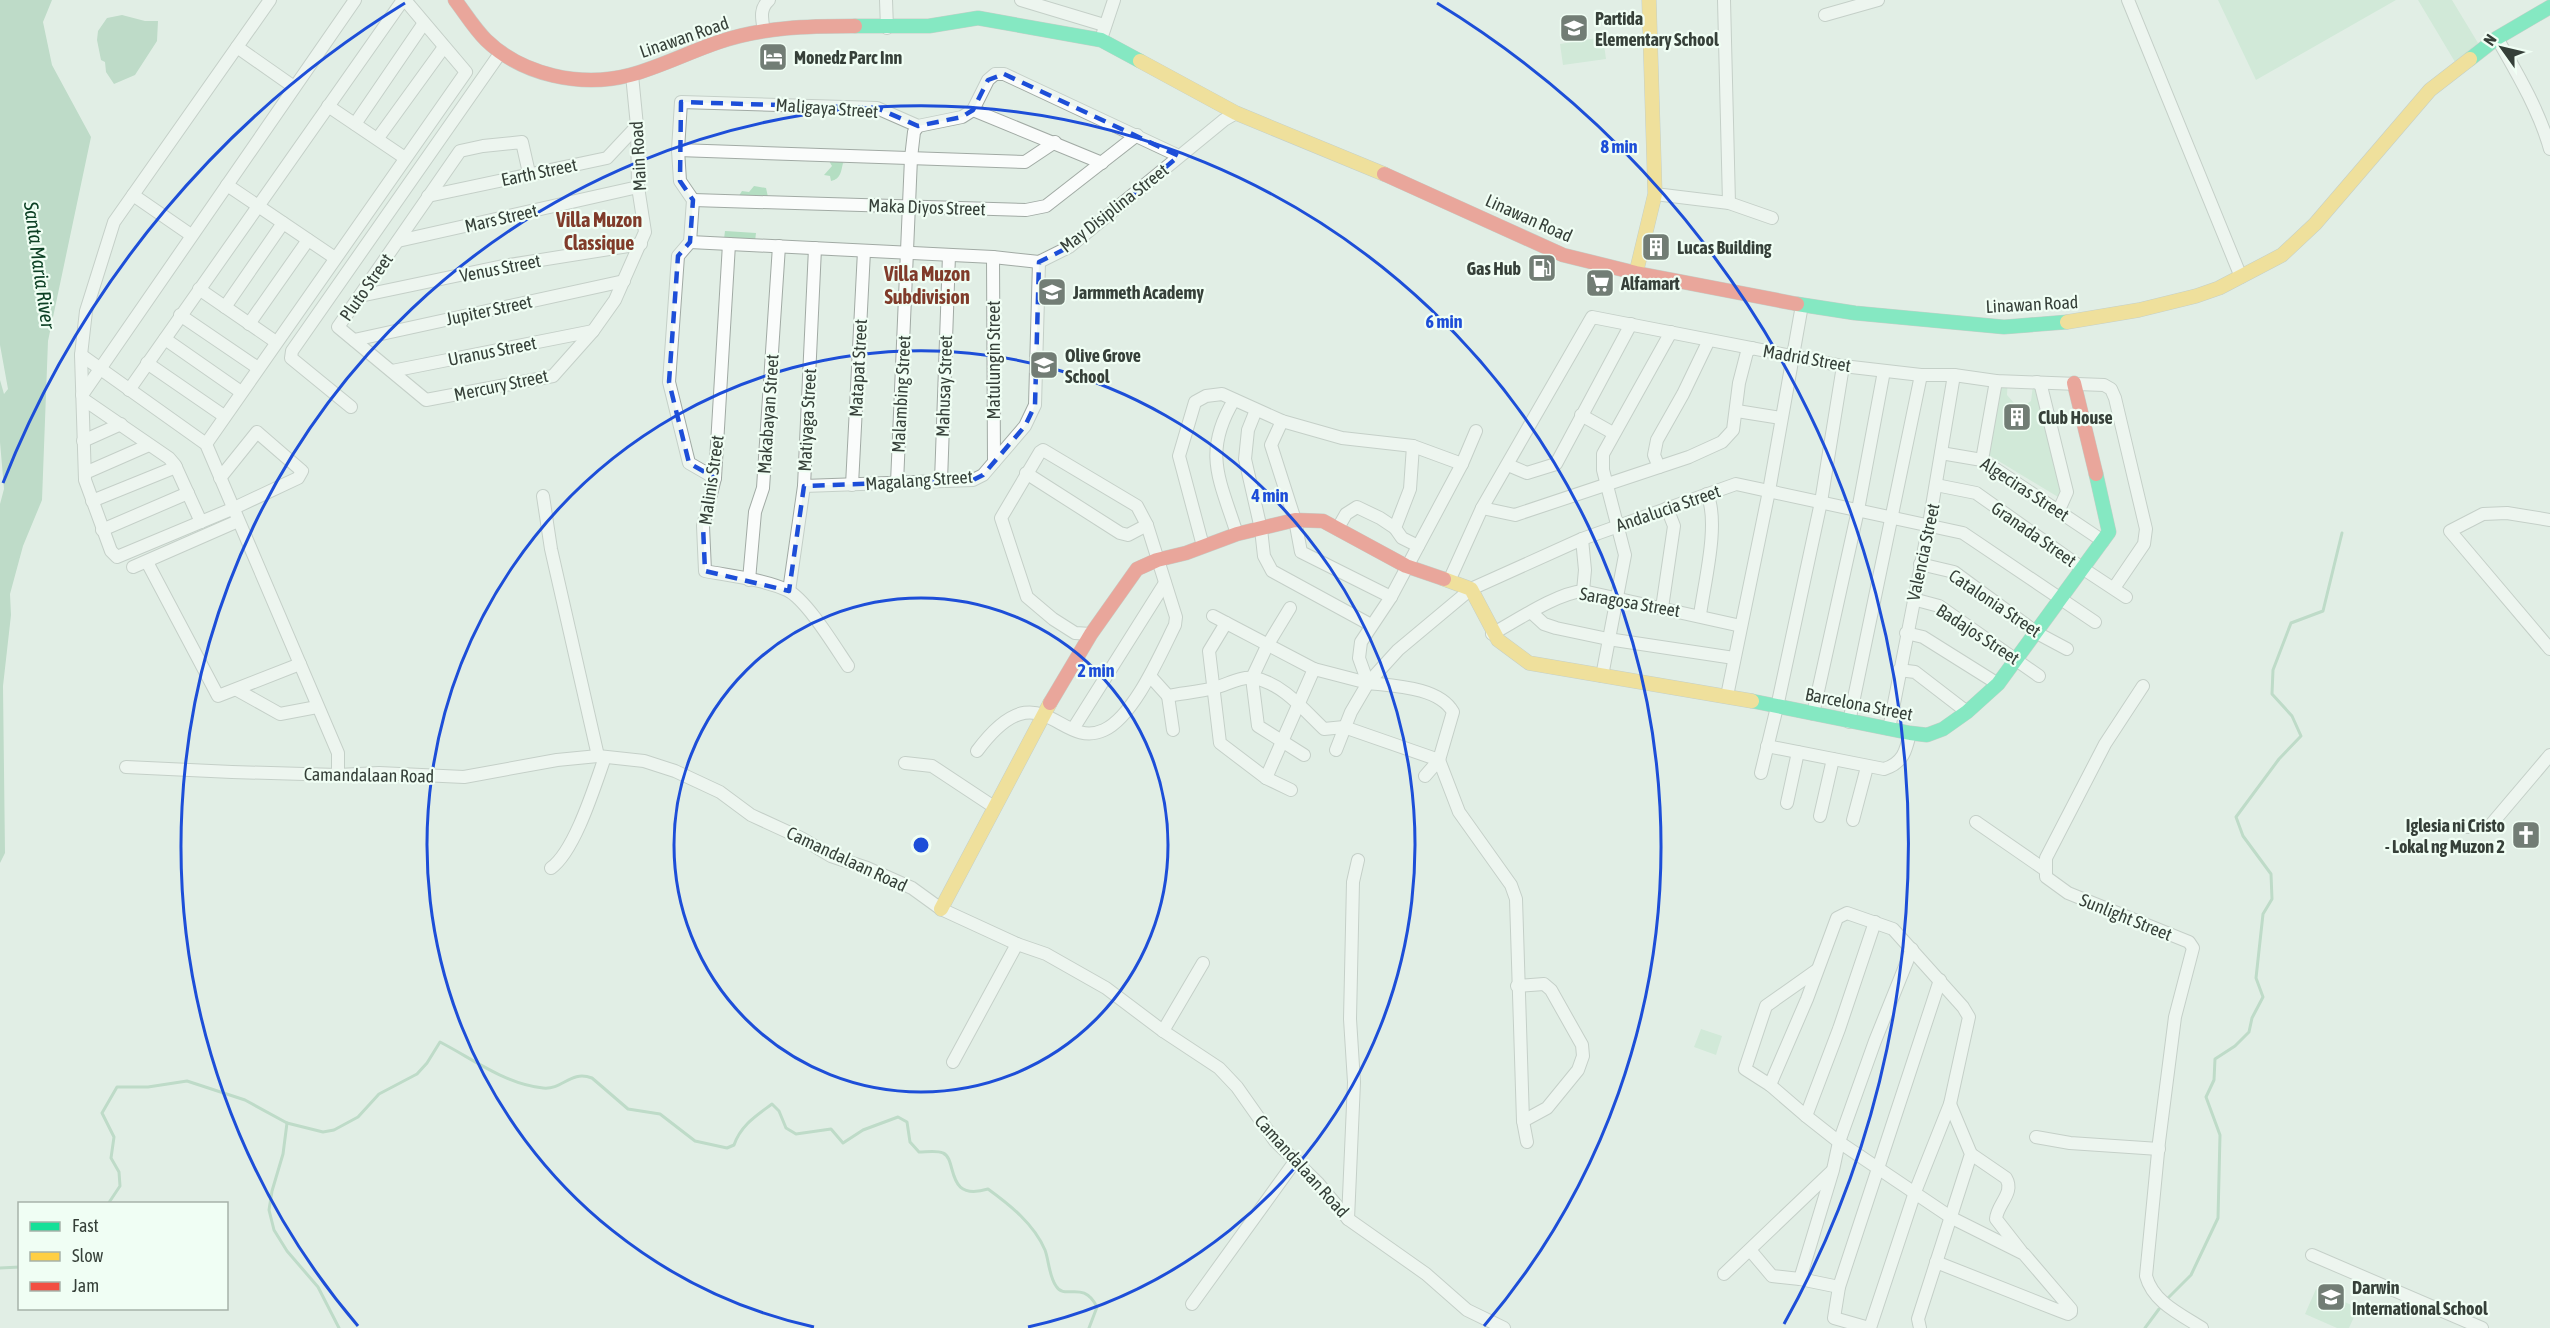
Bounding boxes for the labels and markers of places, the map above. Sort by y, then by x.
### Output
place label: Partida Elementary School [1595,8,1719,50]
school or university icon: Partida Elementary School [1558,12,1590,44]
hotel icon: Monedz Parc Inn [757,41,789,73]
place label: Monedz Parc Inn [794,47,902,68]
building icon: Lucas Building [1640,231,1672,263]
place label: Lucas Building [1677,237,1772,258]
fuel station icon: Gas Hub [1526,252,1558,284]
place label: Gas Hub [1467,258,1521,279]
supermarket icon: Alfamart [1584,267,1616,299]
place label: Alfamart [1620,273,1680,294]
school or university icon: Jarmmeth Academy [1036,276,1068,308]
place label: Jarmmeth Academy [1072,282,1204,303]
place label: Olive Grove School [1065,345,1141,387]
school or university icon: Olive Grove School [1028,349,1060,381]
building icon: Club House [2001,401,2033,433]
place label: Club House [2038,407,2113,428]
place label: Iglesia ni Cristo - Lokal ng Muzon 2 [2385,815,2505,857]
church icon: Iglesia ni Cristo - Lokal ng Muzon 2 [2510,819,2542,851]
centre of rings [911,835,931,855]
place label: Darwin International School [2352,1277,2488,1319]
school or university icon: Darwin International School [2315,1281,2347,1313]

